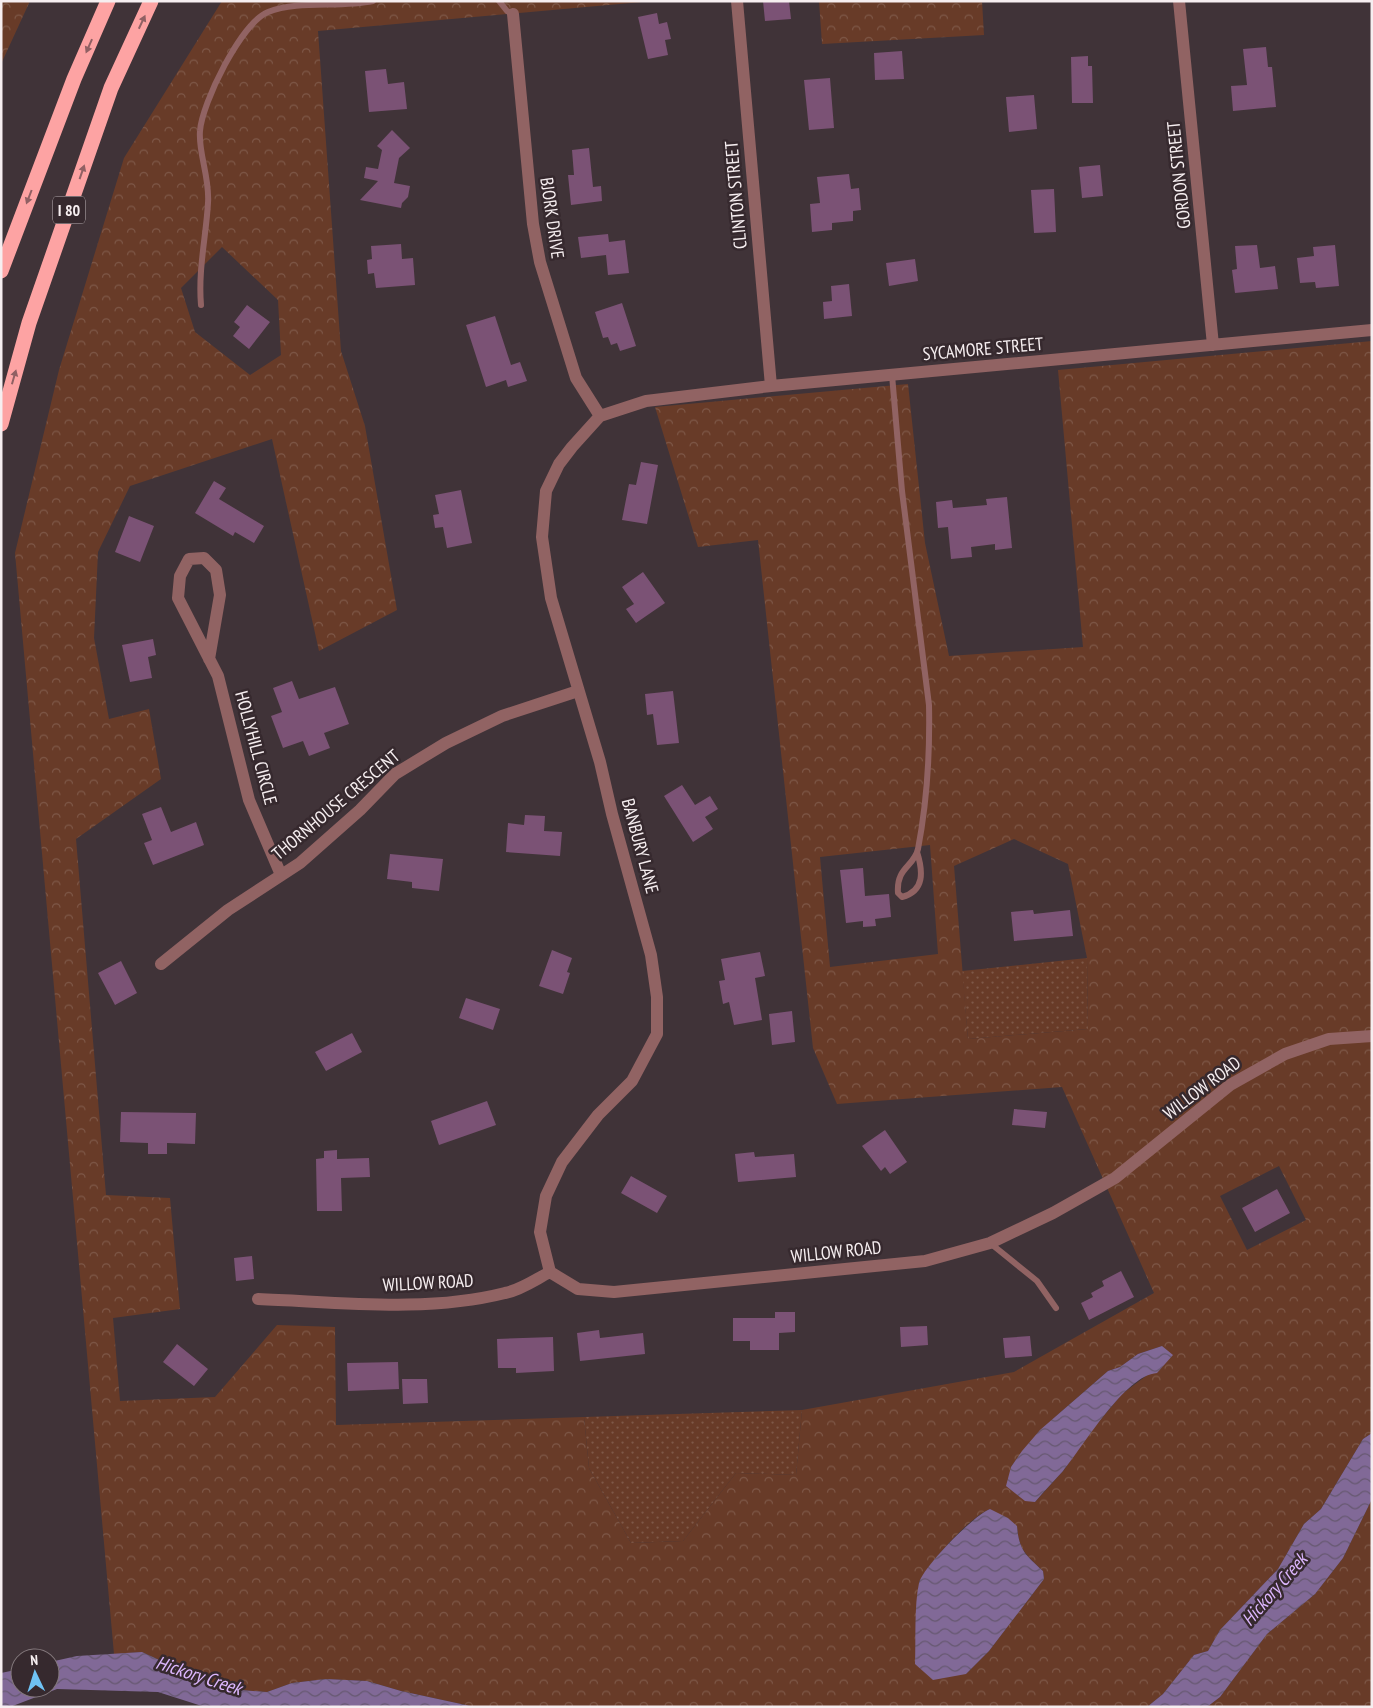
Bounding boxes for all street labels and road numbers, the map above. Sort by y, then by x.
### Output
street label: GORDON STREET [1161,120,1196,230]
street label: CLINTON STREET [719,140,752,250]
street label: BJORK DRIVE [535,176,570,260]
road number: I 80 [53,196,85,224]
street label: SYCAMORE STREET [922,332,1044,365]
street label: HOLLYHILL CIRCLE [230,688,283,807]
street label: THORNHOUSE CRESCENT [267,744,404,865]
street label: BANBURY LANE [617,796,664,896]
street label: WILLOW ROAD [1158,1051,1245,1124]
street label: WILLOW ROAD [790,1235,882,1268]
street label: WILLOW ROAD [382,1269,474,1296]

